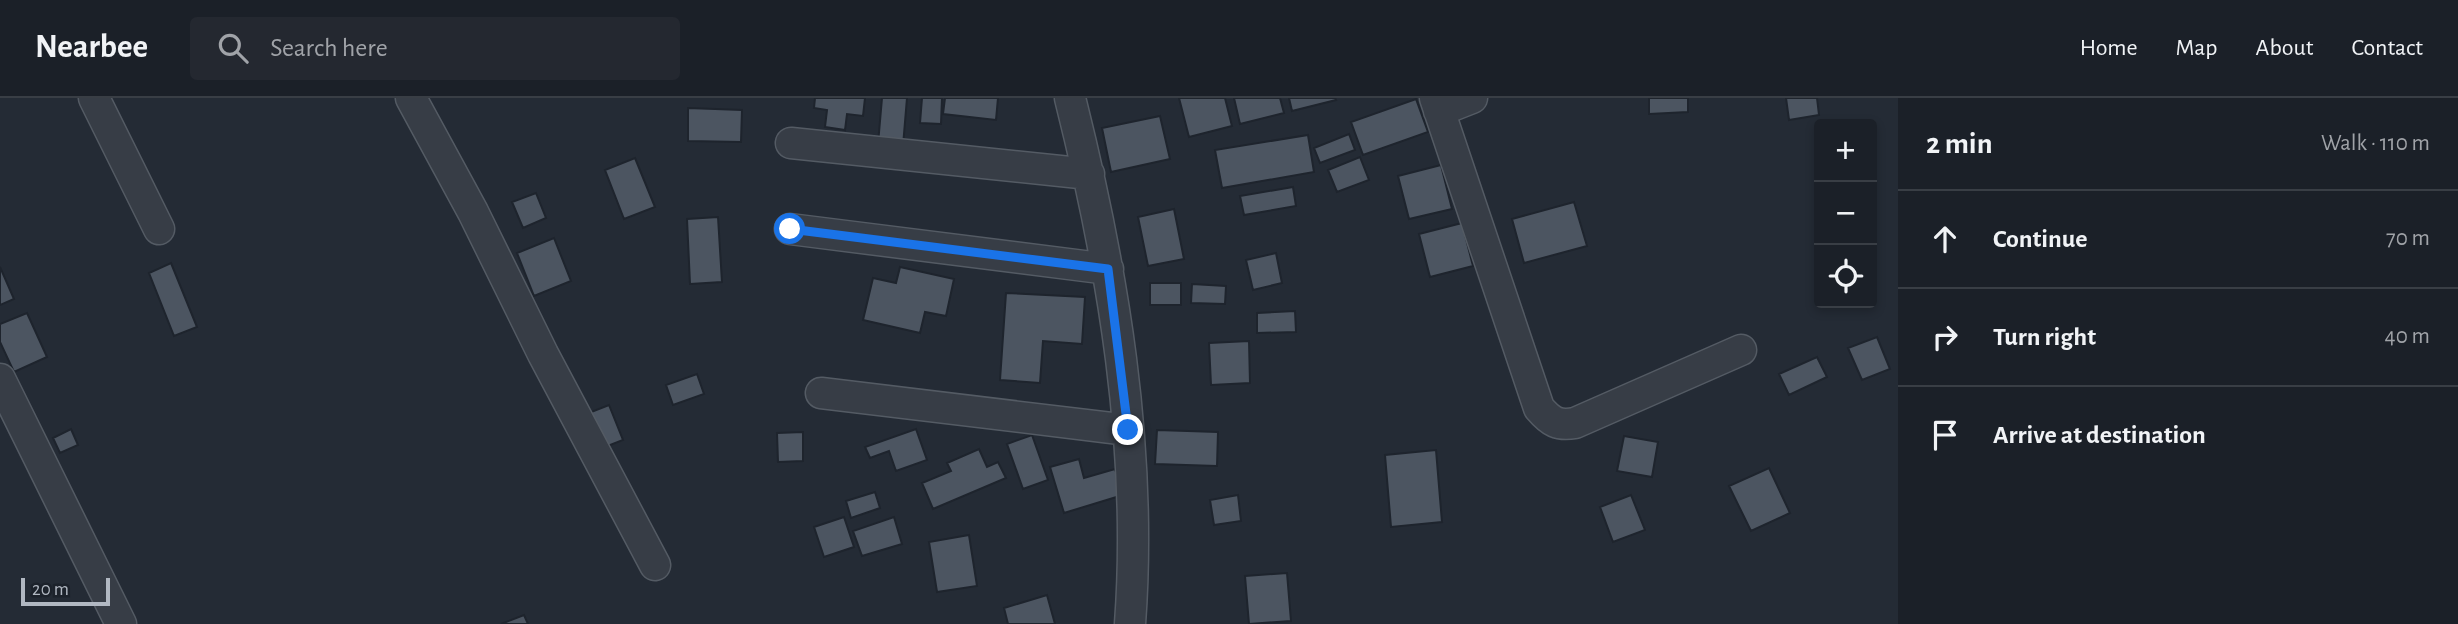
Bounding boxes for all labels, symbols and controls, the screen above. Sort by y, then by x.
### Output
search box [190,17,680,80]
icon: search [214,29,252,67]
text: Nearbee [35,31,148,64]
text: Search here [270,35,388,61]
text: Home [2080,36,2138,60]
text: Map [2176,36,2218,60]
text: About [2256,36,2313,60]
text: Contact [2351,36,2423,60]
map controls [1814,119,1877,308]
button: + [1814,119,1877,182]
text: 2 min [1926,129,1993,159]
text: Walk · 110 m [2321,132,2430,155]
button: − [1814,182,1877,245]
route start [774,213,805,244]
icon: ahead [1926,220,1964,258]
text: Continue [1993,226,2088,252]
text: 70 m [2386,227,2430,250]
button: locate [1814,245,1877,308]
icon: right [1926,318,1964,356]
text: Turn right [1993,324,2096,350]
text: 40 m [2385,325,2430,348]
route end [1112,414,1143,445]
icon: arrive [1926,416,1964,454]
text: Arrive at destination [1993,422,2206,448]
scale bar [21,575,110,607]
text: 20 m [32,580,69,599]

